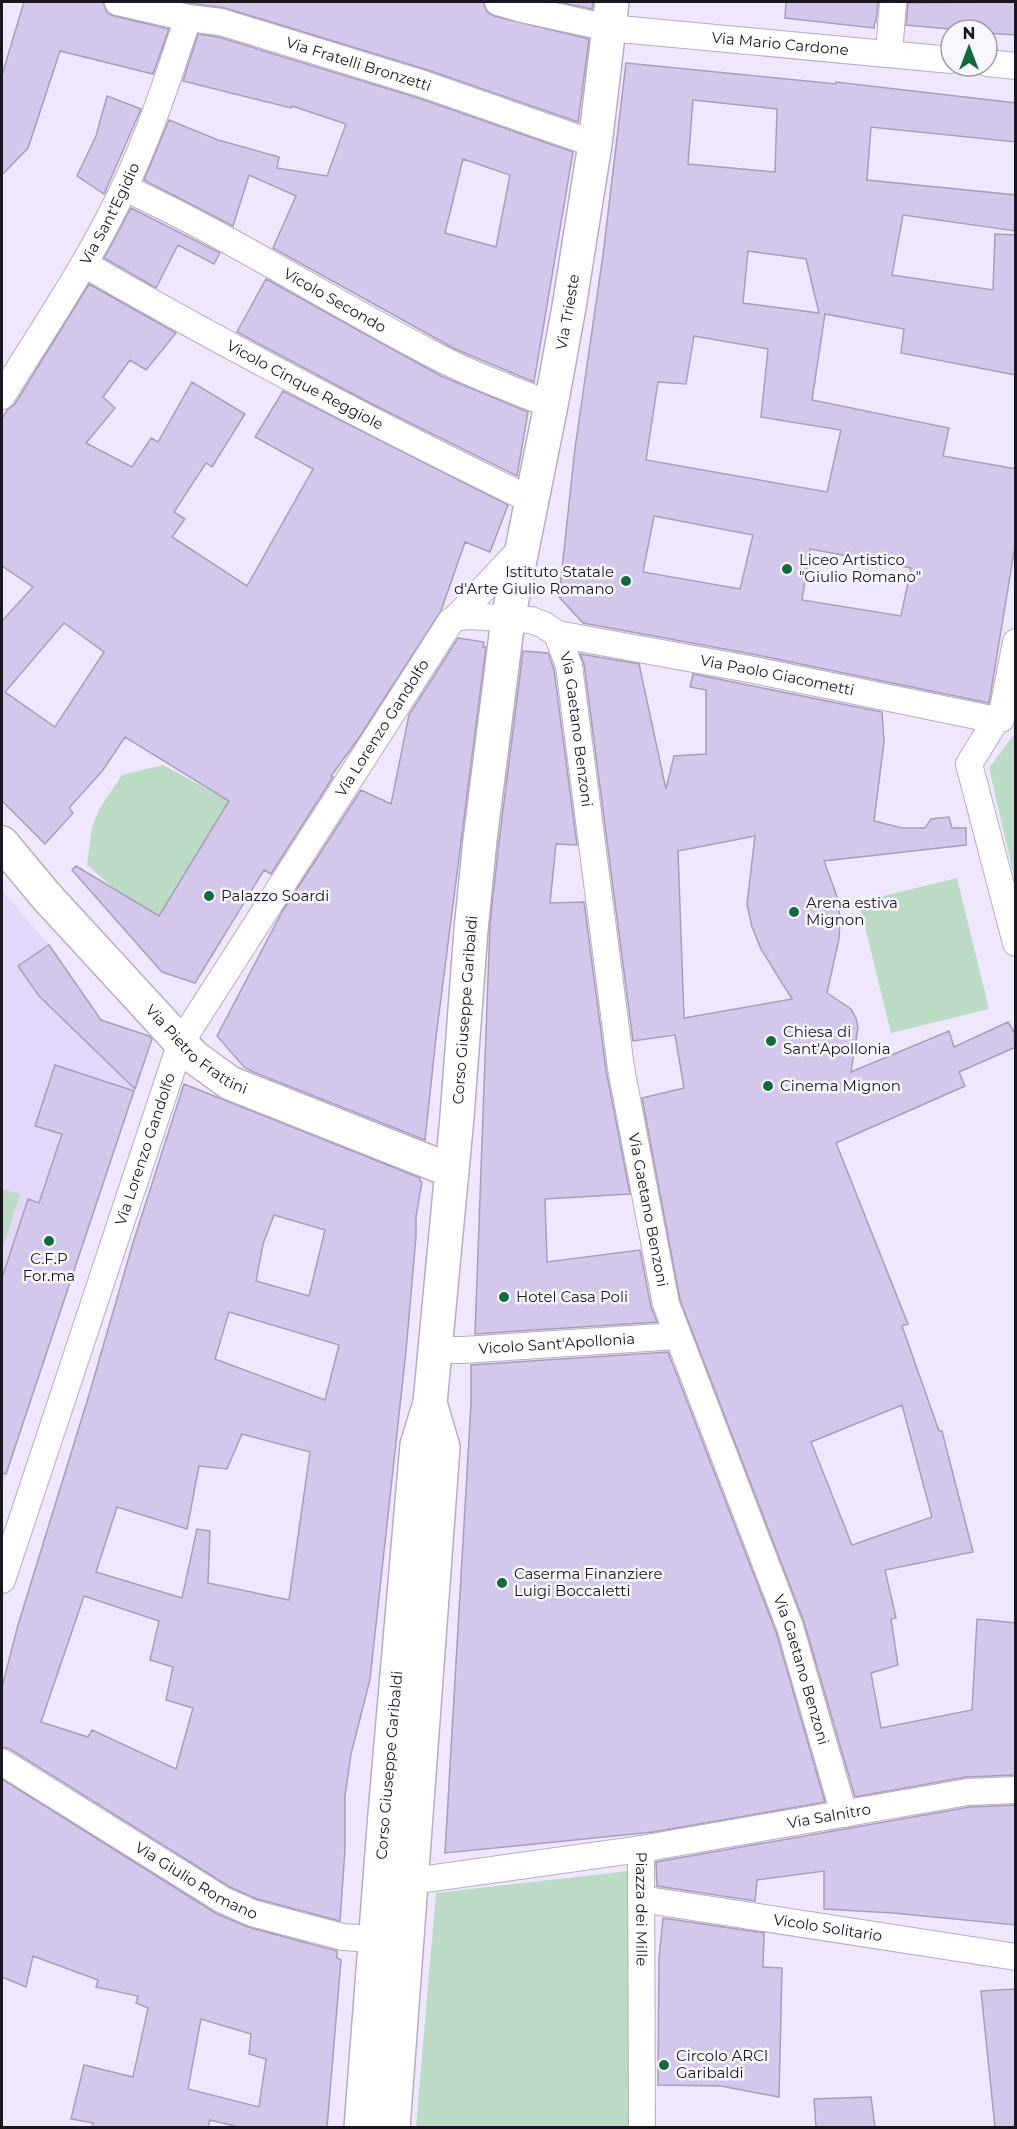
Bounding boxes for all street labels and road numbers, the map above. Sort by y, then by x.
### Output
street label: Via Mario Cardone [711,28,850,59]
street label: Via Fratelli Bronzetti [284,33,434,95]
street label: Via Sant'Egidio [75,160,143,268]
street label: Vicolo Secondo [280,263,390,337]
street label: Via Trieste [551,273,583,351]
street label: Vicolo Cinque Reggiole [224,336,387,434]
street label: Via Gaetano Benzoni [556,649,597,808]
street label: Via Paolo Giacometti [699,650,856,699]
street label: Via Lorenzo Gandolfo [331,655,433,800]
street label: Corso Giuseppe Garibaldi [448,914,481,1105]
street label: Via Pietro Frattini [142,1000,250,1098]
street label: Via Lorenzo Gandolfo [111,1070,179,1228]
street label: Via Gaetano Benzoni [625,1131,673,1288]
street label: Vicolo Sant'Apollonia [478,1329,636,1358]
street label: Via Gaetano Benzoni [769,1592,834,1747]
street label: Corso Giuseppe Garibaldi [372,1670,406,1860]
street label: Via Salnitro [786,1799,872,1832]
street label: Via Giulio Romano [132,1838,259,1923]
street label: Piazza dei Mille [632,1852,651,1966]
street label: Vicolo Solitario [772,1910,884,1945]

